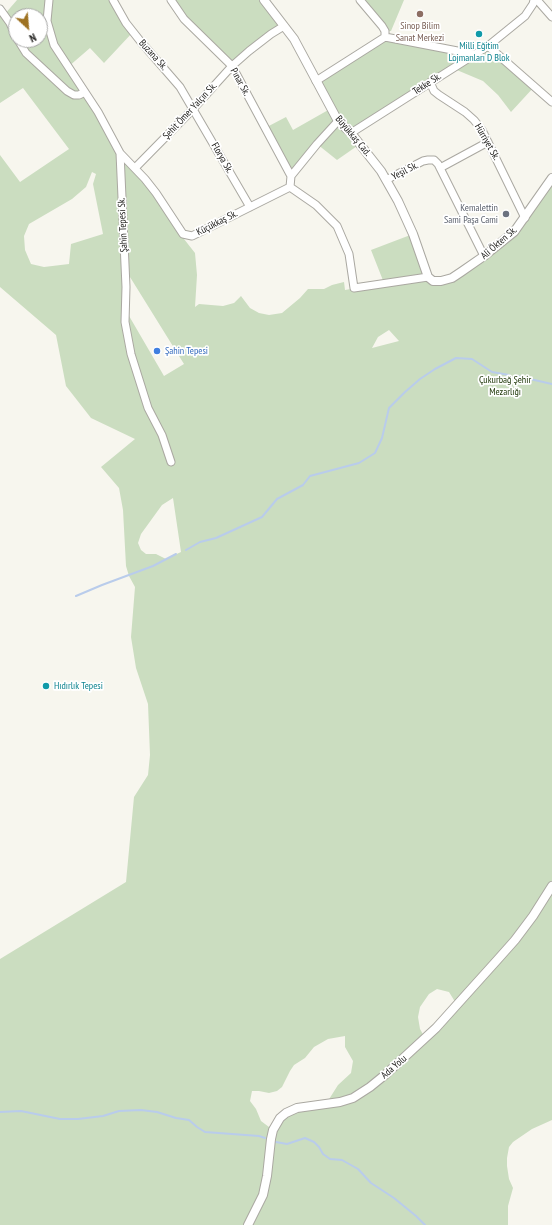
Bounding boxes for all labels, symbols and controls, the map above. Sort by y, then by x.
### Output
north arrow [8,8,48,48]
marker: Sinop Bilim Sanat Merkezi [415,9,425,19]
place label: Sinop Bilim Sanat Merkezi [396,20,444,44]
marker: Milli Eğitim Lojmanları D Blok [474,29,484,39]
text: N [27,30,39,45]
street label: Buzana Sk. [136,37,170,73]
place label: Milli Eğitim Lojmanları D Blok [448,40,510,64]
street label: Pınar Sk. [228,66,252,98]
street label: Tekke Sk. [411,70,443,98]
street label: Şehit Ömer Yalçın Sk. [161,80,219,142]
street label: Büyükkaş Cad. [333,113,373,159]
street label: Hürriyet Sk. [472,122,502,162]
street label: Florya Sk. [208,141,236,175]
street label: Yeşil Sk. [390,159,420,183]
street label: Şahin Tepesi Sk. [116,197,130,253]
place label: Kemalettin Sami Paşa Cami [444,202,498,226]
street label: Küçükkaş Sk. [195,208,239,238]
marker: Kemalettin Sami Paşa Cami [501,209,511,219]
street label: Ali Ökten Sk. [478,224,520,262]
place label: Şahin Tepesi [165,345,208,357]
marker: Şahin Tepesi [152,346,162,356]
park label: Çukurbağ Şehir Mezarlığı [479,374,531,398]
place label: Hıdırlık Tepesi [54,680,103,692]
marker: Hıdırlık Tepesi [41,681,51,691]
street label: Ada Yolu [379,1053,409,1081]

